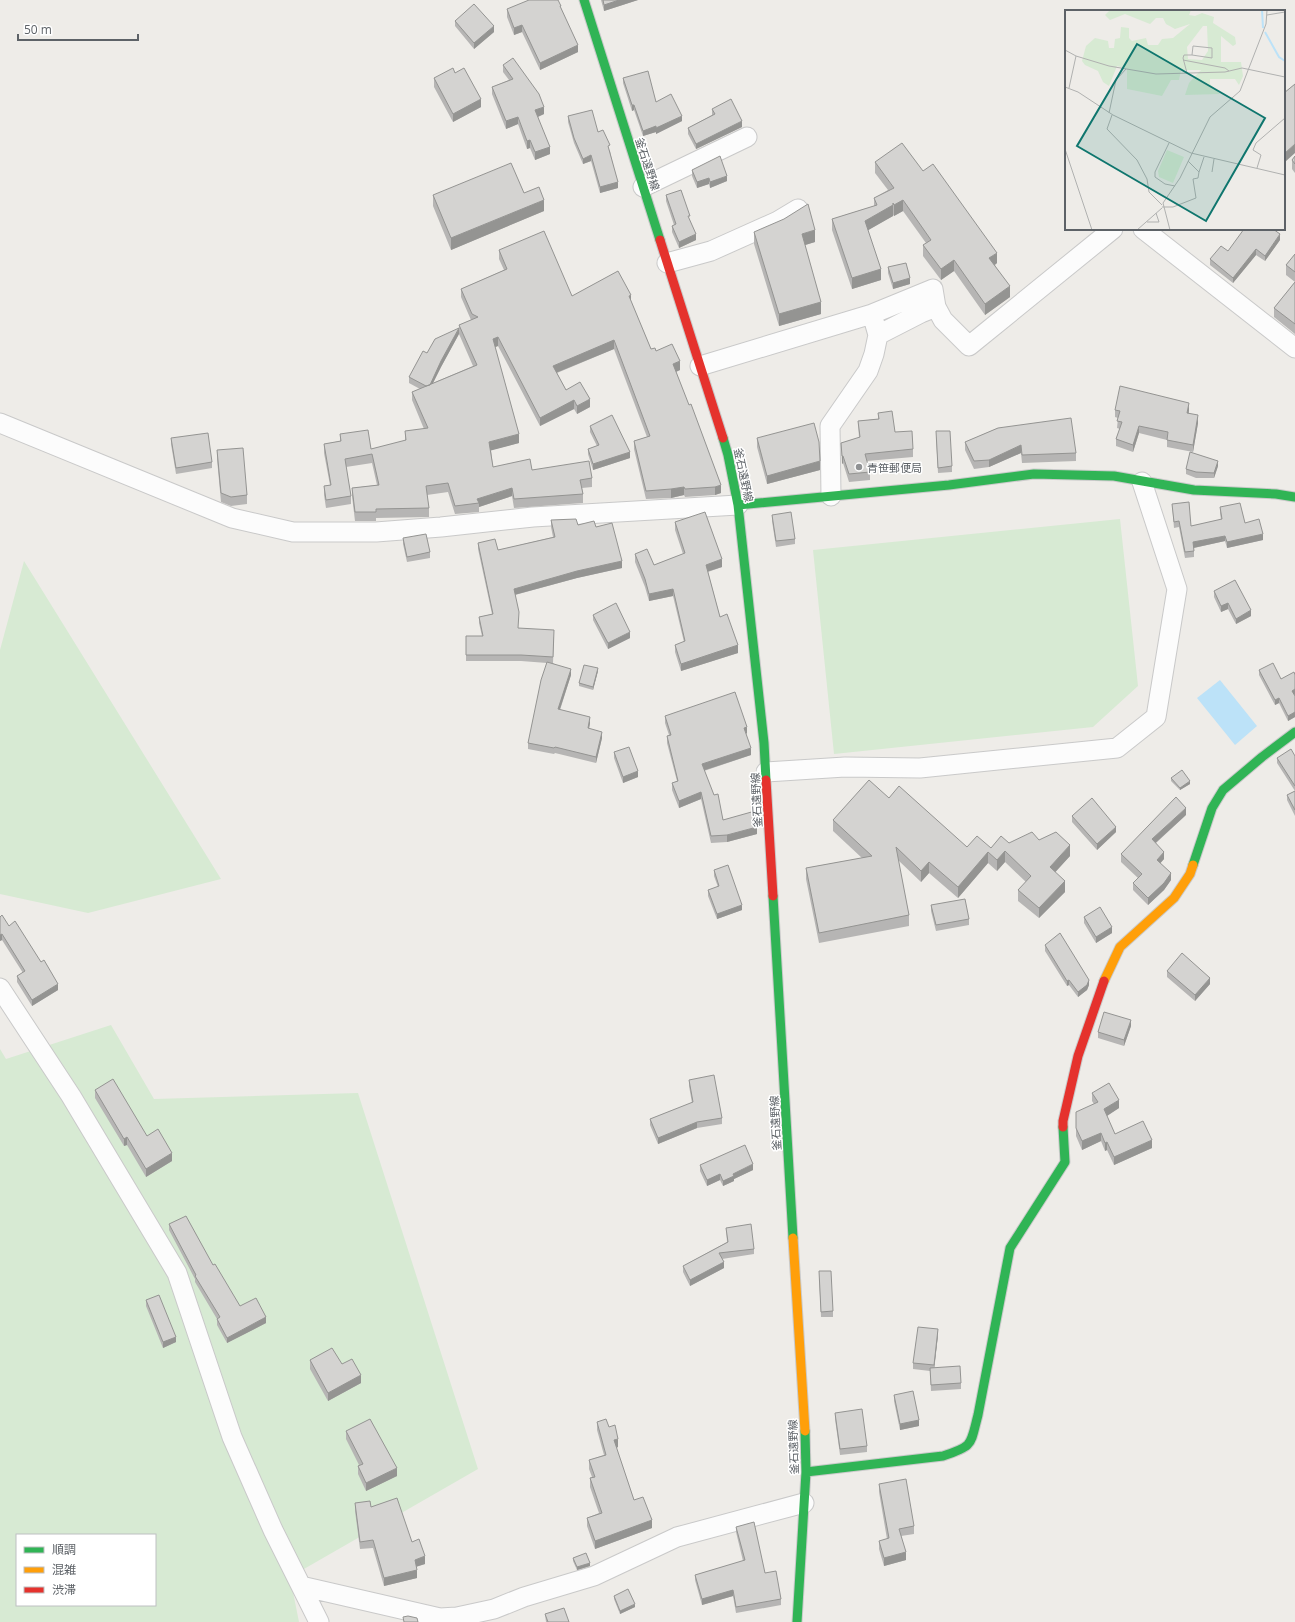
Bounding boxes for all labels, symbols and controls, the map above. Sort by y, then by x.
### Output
inset map [1065,10,1285,230]
scale bar [18,16,138,42]
text: 50 m [24,21,52,38]
street label: 釜石遠野線 [632,136,664,192]
street label: 釜石遠野線 [731,447,757,503]
place label: 青笹郵便局 [867,460,922,475]
marker: 青笹郵便局 [854,462,864,472]
street label: 釜石遠野線 [747,772,765,828]
street label: 釜石遠野線 [766,1095,784,1151]
street label: 釜石遠野線 [785,1419,801,1475]
legend [16,1534,156,1606]
text: 順調 [52,1541,76,1558]
text: 混雑 [52,1561,76,1578]
text: 渋滞 [52,1581,76,1598]

